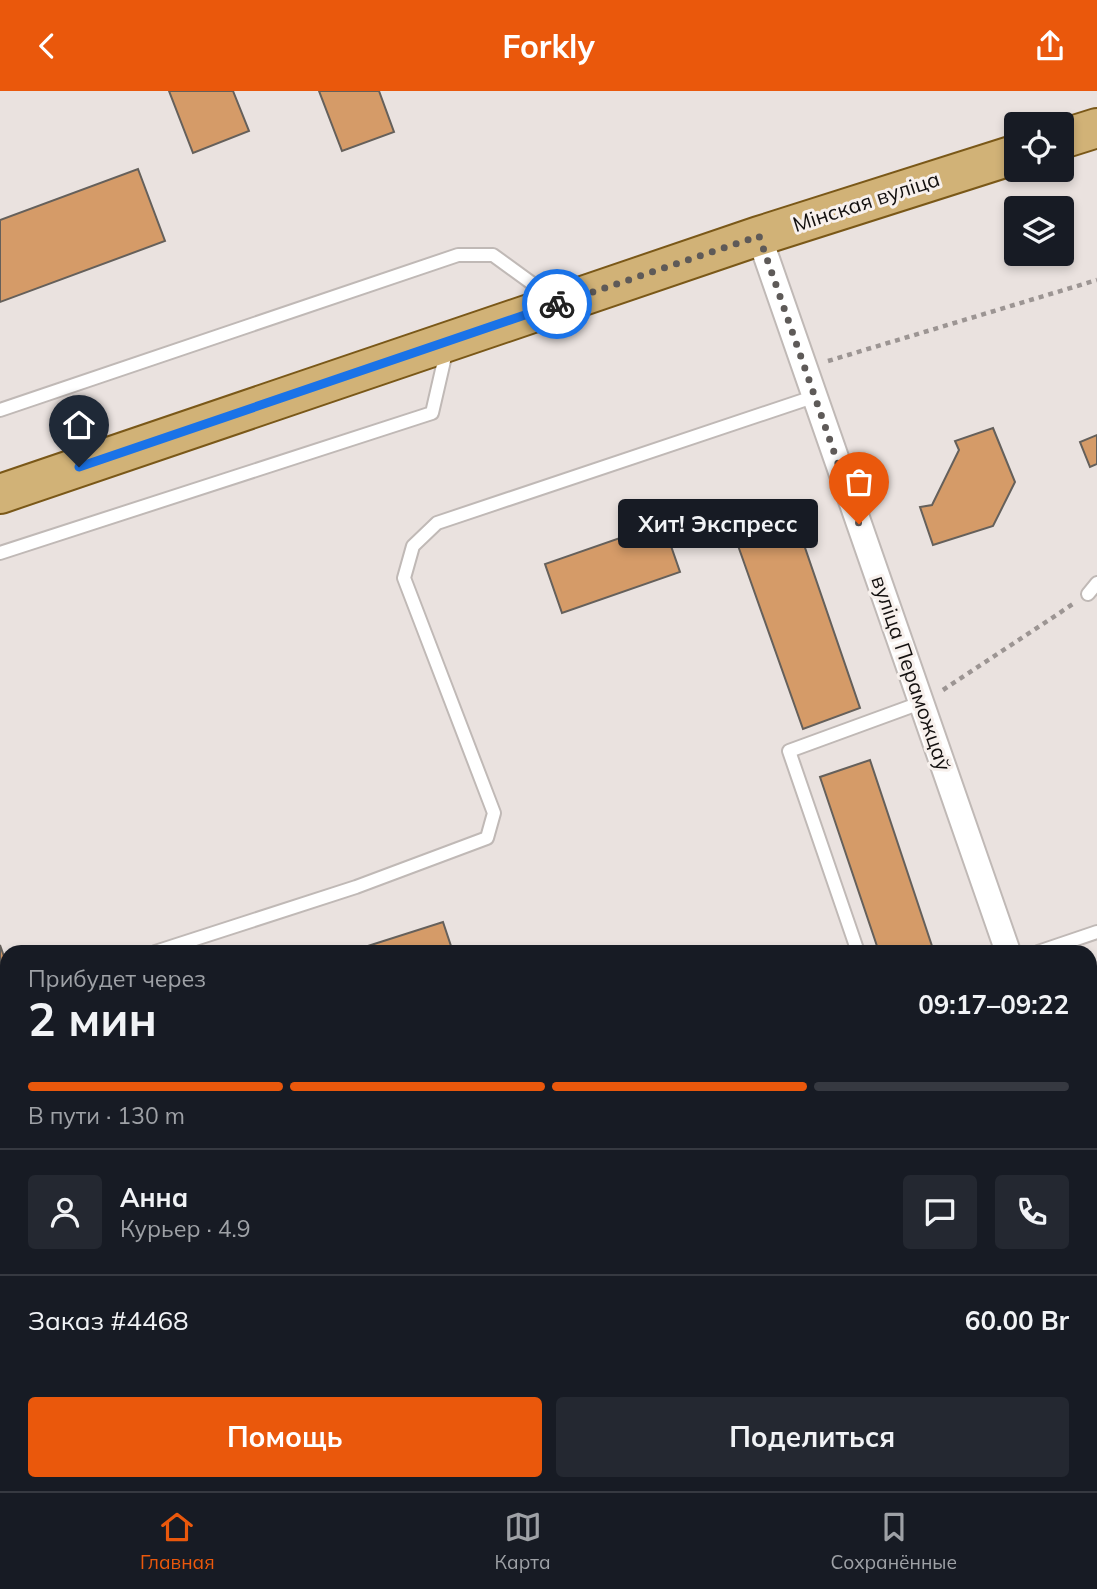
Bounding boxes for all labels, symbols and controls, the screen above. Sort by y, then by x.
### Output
text: Forkly [502,26,595,66]
icon: back [28,27,66,65]
icon: share [1031,27,1069,65]
map controls [1004,112,1074,266]
button: locate [1004,112,1074,182]
street label: Мінская вуліца [789,165,943,237]
button: layers [1004,196,1074,266]
courier [522,269,592,339]
icon: bike [538,285,576,323]
pin [49,395,109,467]
icon: home [60,406,98,444]
pin [829,452,889,524]
icon: bag [840,463,878,501]
callout: Хит! Экспресс [618,499,817,549]
text: Хит! Экспресс [638,509,798,538]
street label: вуліца Пераможцаў [866,572,958,774]
text: Прибудет через [28,964,206,993]
text: 09:17–09:22 [918,988,1069,1021]
text: 2 мин [28,990,157,1048]
text: В пути · 130 m [28,1101,185,1130]
button: person [28,1175,102,1249]
button: chat [903,1175,977,1249]
button: phone [995,1175,1069,1249]
text: Анна [120,1181,188,1214]
text: Курьер · 4.9 [120,1214,251,1243]
text: Заказ #4468 [28,1304,189,1337]
text: 60.00 Br [965,1304,1069,1337]
button: Помощь [28,1397,542,1477]
button: Поделиться [556,1397,1069,1477]
tab: Главная [140,1508,215,1574]
tab: Карта [495,1508,551,1574]
tab: Сохранённые [831,1508,957,1574]

